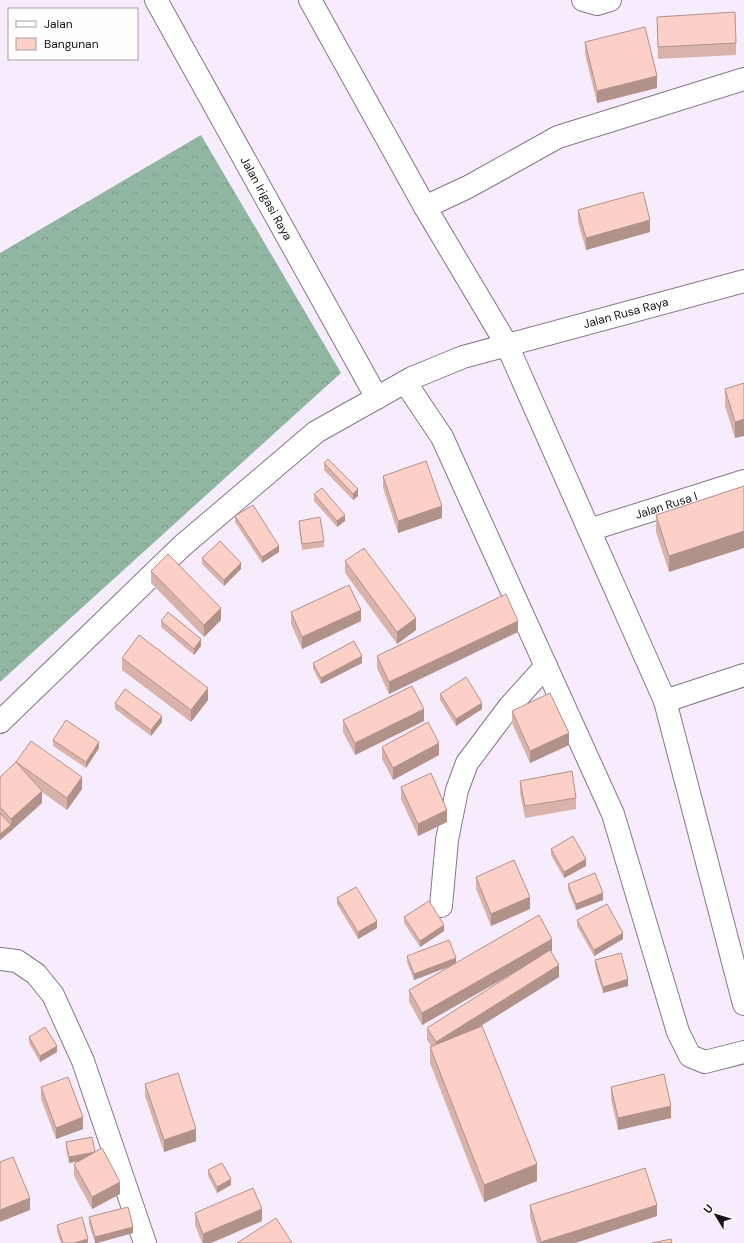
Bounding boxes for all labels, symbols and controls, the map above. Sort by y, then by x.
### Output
legend [8,8,138,60]
text: Jalan [44,16,73,32]
text: Bangunan [44,36,99,52]
street label: Jalan Irigasi Raya [236,154,296,243]
street label: Jalan Rusa Raya [581,294,670,332]
street label: Jalan Rusa I [633,488,699,523]
north arrow [696,1195,736,1235]
text: U [700,1202,716,1216]

